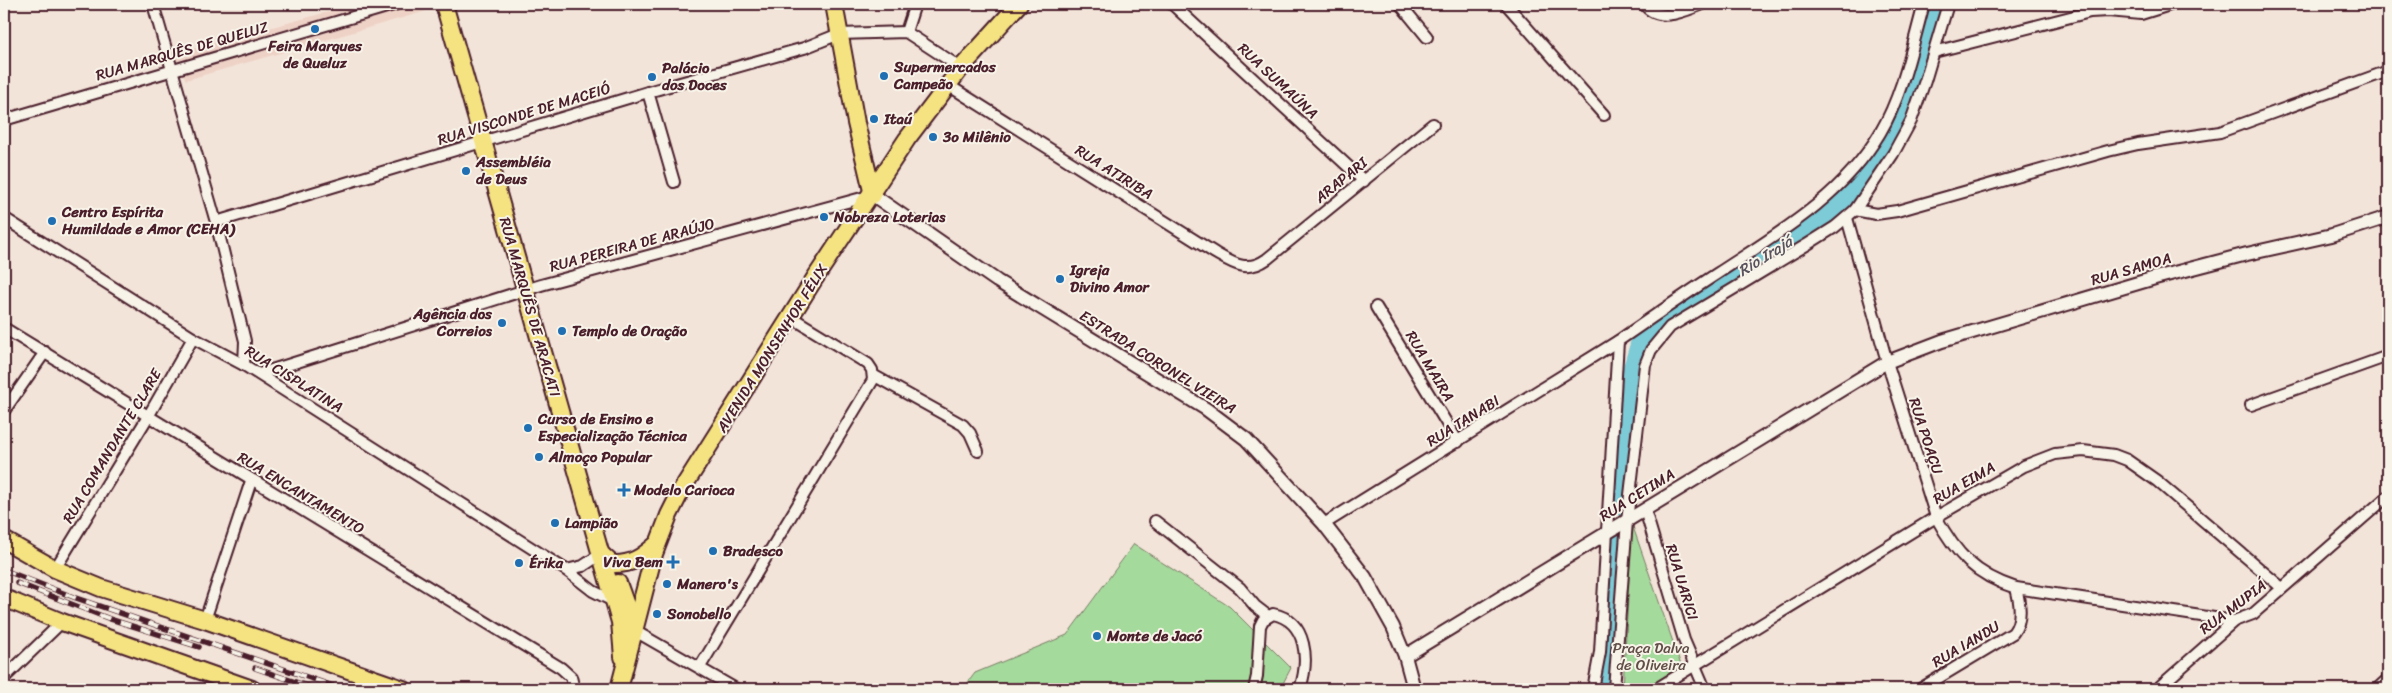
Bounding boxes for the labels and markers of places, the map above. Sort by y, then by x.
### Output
marker: Feira Marques de Queluz [309,23,321,35]
place label: Feira Marques de Queluz [267,33,363,76]
place label: Supermercados Campeão [893,54,997,97]
place label: Palácio dos Doces [662,55,728,98]
marker: Supermercados Campeão [878,70,890,82]
marker: Palácio dos Doces [646,71,658,83]
place label: Itaú [883,106,913,132]
marker: Itaú [868,113,880,125]
place label: 3o Milênio [942,124,1011,150]
marker: 3o Milênio [927,131,939,143]
place label: Assembléia de Deus [475,149,551,192]
marker: Assembléia de Deus [460,165,472,177]
place label: Centro Espírita Humildade e Amor (CEHA) [61,199,236,242]
place label: Nobreza Loterias [833,204,946,230]
marker: Nobreza Loterias [818,211,830,223]
marker: Centro Espírita Humildade e Amor (CEHA) [46,215,58,227]
place label: Igreja Divino Amor [1069,257,1151,300]
marker: Igreja Divino Amor [1054,273,1066,285]
place label: Agência dos Correios [413,301,493,344]
marker: Agência dos Correios [496,317,508,329]
place label: Templo de Oração [572,318,687,344]
marker: Templo de Oração [556,325,568,337]
place label: Curso de Ensino e Especialização Técnica [537,406,687,449]
marker: Curso de Ensino e Especialização Técnica [522,422,534,434]
place label: Almoço Popular [548,444,654,470]
marker: Almoço Popular [533,451,545,463]
place label: Modelo Carioca [633,477,735,503]
marker: Modelo Carioca [618,484,630,496]
place label: Lampião [565,510,619,536]
marker: Lampião [549,517,561,529]
place label: Bradesco [723,538,783,564]
marker: Bradesco [707,545,719,557]
place label: Viva Bem [603,549,663,575]
place label: Érika [529,550,564,576]
marker: Viva Bem [667,556,679,568]
marker: Érika [513,557,525,569]
place label: Manero's [676,571,739,597]
marker: Manero's [661,578,673,590]
place label: Sonobello [666,601,732,627]
marker: Sonobello [651,608,663,620]
place label: Monte de Jacó [1106,623,1202,649]
marker: Monte de Jacó [1091,630,1103,642]

